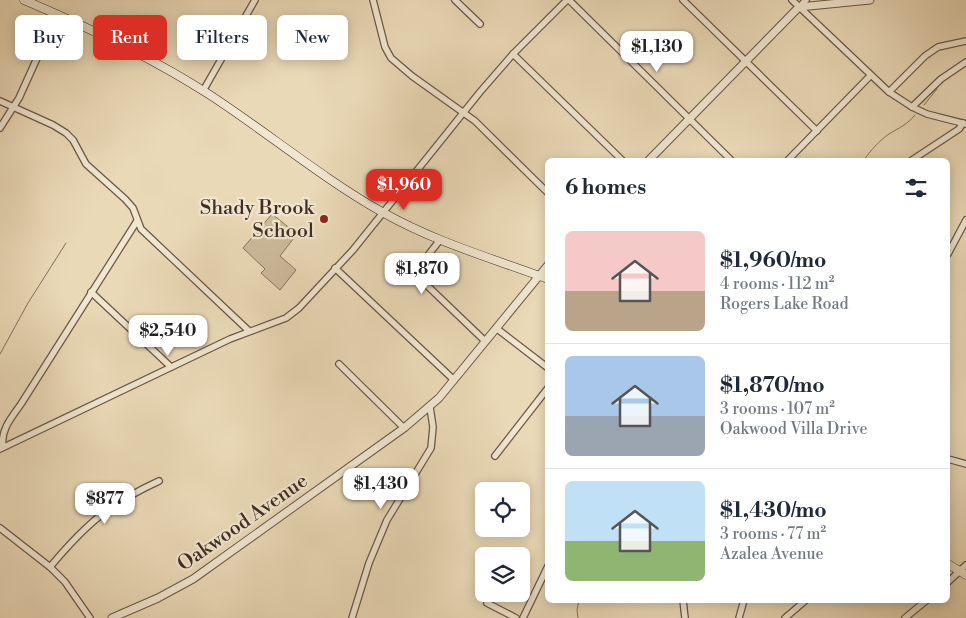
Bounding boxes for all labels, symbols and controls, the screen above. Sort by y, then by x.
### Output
chip: Buy [15,15,83,60]
chip: Rent [93,15,167,60]
chip: Filters [177,15,267,60]
chip: New [277,15,348,60]
pin: $1,130 [616,30,698,73]
text: $1,130 [631,37,683,57]
pin: $1,960 [363,168,445,211]
icon: filters [902,174,930,202]
text: $1,960 [377,175,431,195]
text: 6 homes [565,175,646,201]
place label: Shady Brook School [200,196,316,244]
marker: Shady Brook School [318,213,330,225]
text: $1,960/mo [720,248,826,274]
icon: home [605,251,665,311]
pin: $1,870 [381,252,463,295]
text: $1,870 [396,259,448,279]
text: 4 rooms · 112 m² [720,274,834,294]
text: Rogers Lake Road [720,294,849,314]
pin: $2,540 [127,314,209,357]
text: $2,540 [140,321,196,341]
text: $1,870/mo [720,373,825,399]
icon: home [605,376,665,436]
text: 3 rooms · 107 m² [720,399,835,419]
text: Oakwood Villa Drive [720,419,868,439]
pin: $1,430 [340,468,422,510]
street label: Oakwood Avenue [173,469,313,577]
text: $1,430 [354,474,408,494]
pin: $877 [75,482,135,525]
map controls [475,482,530,602]
button: locate [475,482,530,537]
text: $877 [86,489,124,509]
text: $1,430/mo [720,498,827,524]
icon: home [605,501,665,561]
text: 3 rooms · 77 m² [720,524,826,544]
text: Azalea Avenue [720,544,824,564]
button: layers [475,547,530,602]

